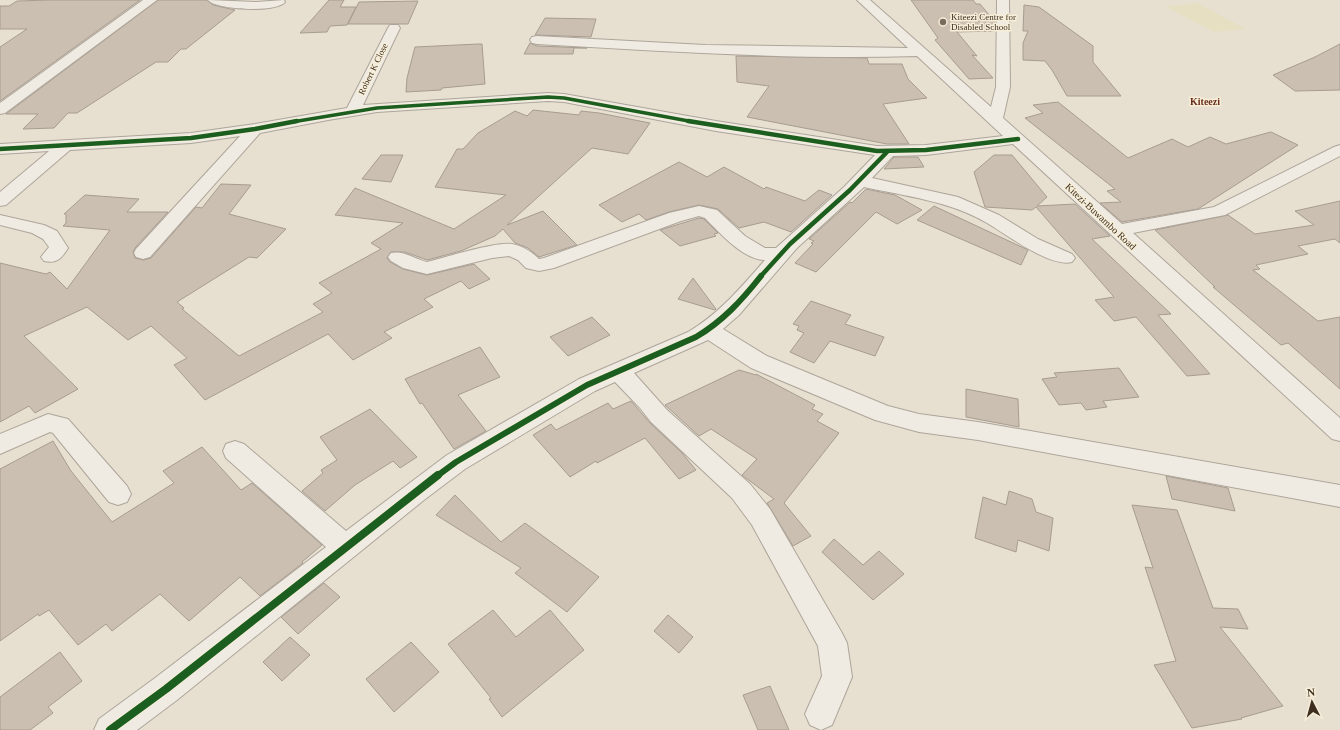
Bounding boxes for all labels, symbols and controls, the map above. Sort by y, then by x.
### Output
place label: Kiteezi Centre for Disabled School [951,12,1016,32]
marker: Kiteezi Centre for Disabled School [938,17,948,27]
street label: Robert K Close [356,42,390,96]
district label: Kiteezi [1190,96,1220,107]
street label: Kitezi-Buwambo Road [1063,181,1138,252]
north arrow [1292,682,1332,722]
text: N [1306,686,1316,698]

